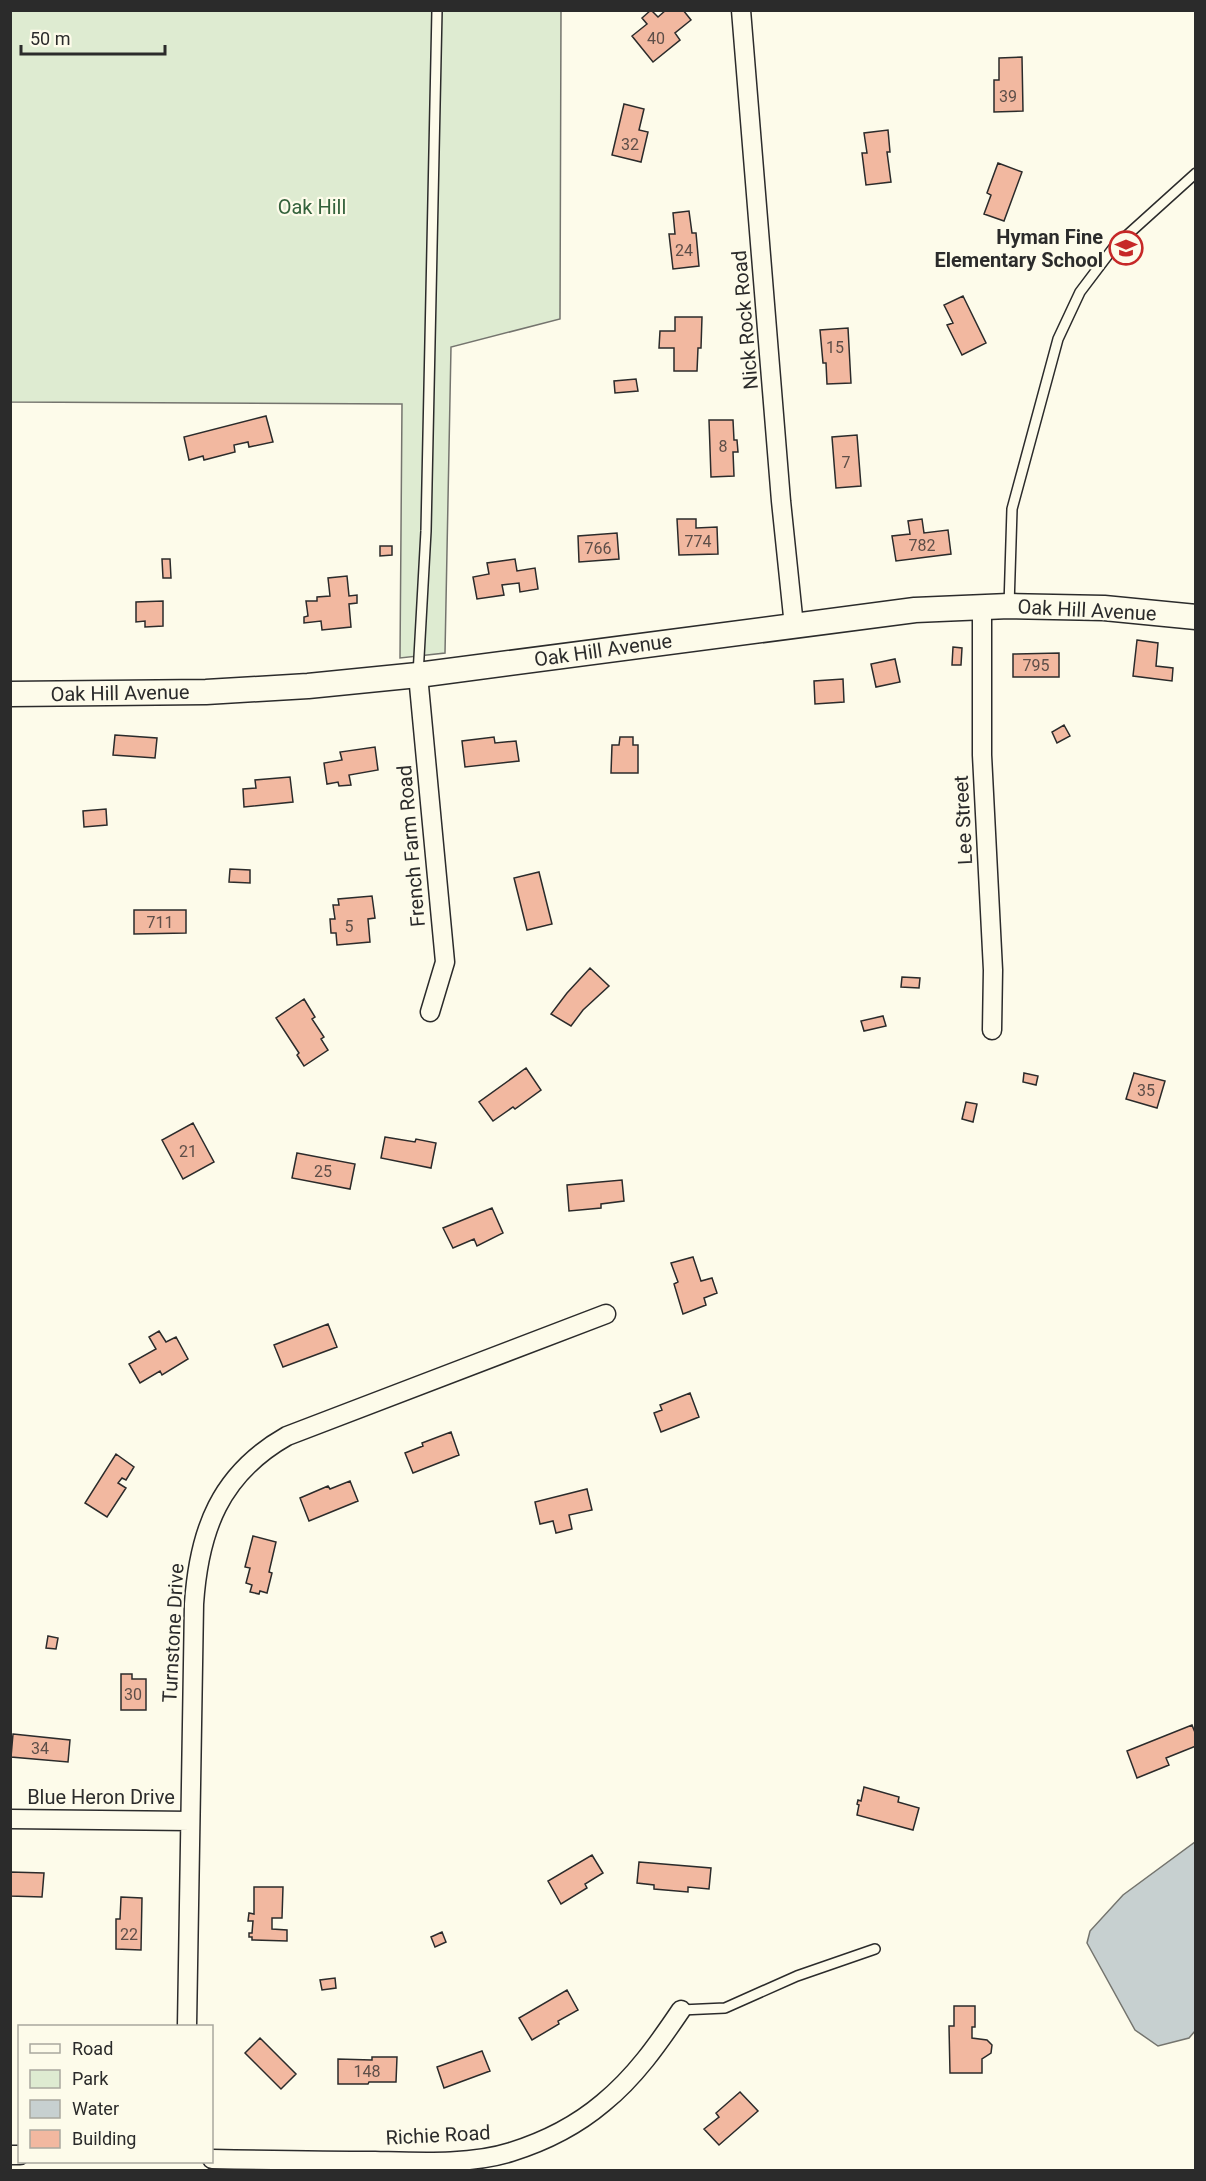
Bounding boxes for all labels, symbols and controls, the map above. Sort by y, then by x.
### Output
scale bar [21,18,165,56]
text: 50 m [30,28,70,49]
house number: 40 [647,29,665,48]
house number: 39 [999,87,1017,106]
house number: 32 [621,135,639,154]
park label: Oak Hill [278,195,346,219]
place label: Hyman Fine Elementary School [935,225,1103,272]
school or university icon: Hyman Fine Elementary School [1108,230,1144,266]
house number: 24 [675,241,693,260]
street label: Nick Rock Road [727,249,763,391]
house number: 15 [826,338,844,357]
house number: 8 [719,437,728,456]
house number: 7 [842,453,851,472]
house number: 774 [685,532,711,551]
house number: 782 [909,536,935,555]
house number: 766 [585,539,611,558]
street label: Oak Hill Avenue [1017,594,1157,626]
street label: Oak Hill Avenue [533,628,673,672]
house number: 795 [1023,656,1049,675]
street label: Oak Hill Avenue [50,680,190,706]
street label: French Farm Road [392,764,430,928]
street label: Lee Street [949,775,977,865]
house number: 711 [147,913,173,932]
house number: 5 [345,917,354,936]
house number: 35 [1137,1081,1155,1100]
house number: 21 [179,1142,197,1161]
house number: 25 [314,1162,332,1181]
street label: Turnstone Drive [157,1563,189,1703]
house number: 30 [124,1685,142,1704]
house number: 34 [31,1739,49,1758]
street label: Blue Heron Drive [27,1785,175,1809]
house number: 22 [120,1925,138,1944]
legend [18,2025,213,2163]
text: Road [72,2038,113,2059]
house number: 148 [354,2062,380,2081]
text: Park [72,2068,109,2089]
text: Water [72,2098,119,2119]
street label: Richie Road [385,2120,491,2150]
text: Building [72,2128,136,2149]

